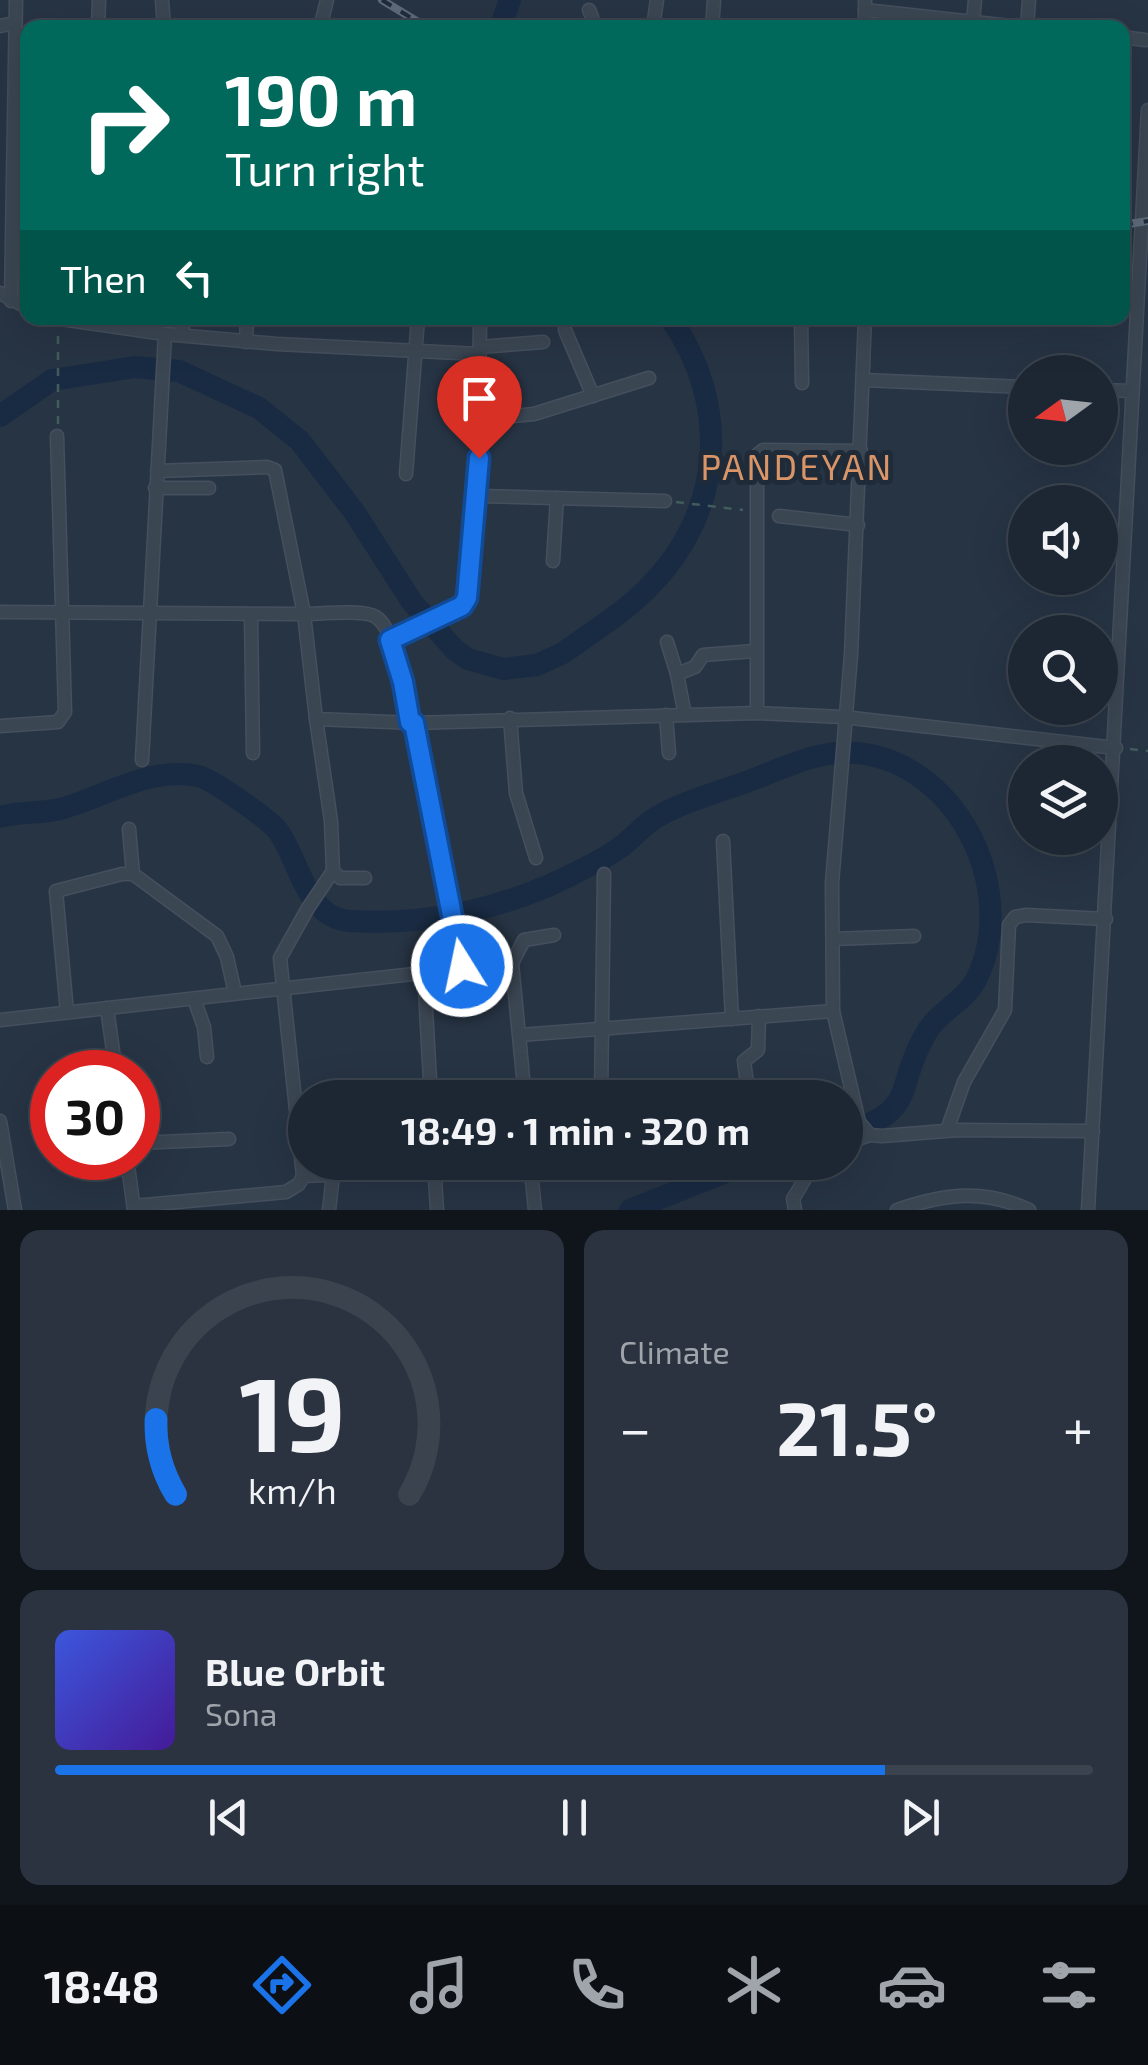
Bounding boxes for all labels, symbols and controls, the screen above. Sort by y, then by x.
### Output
text: 190 m [225,56,418,140]
icon: right [60,60,190,190]
text: Turn right [225,141,425,195]
icon: left [167,250,222,305]
text: Then [60,255,147,301]
north arrow [1008,355,1118,465]
map controls [1008,355,1118,855]
pin [437,356,522,459]
icon: arrive [452,371,507,426]
district label: PANDEYAN [700,445,894,487]
button: sound [1008,485,1118,595]
button: search [1008,615,1118,725]
button: layers [1008,745,1118,855]
position arrow [410,914,514,1018]
speed limit sign: 30 [30,1050,160,1180]
text: 18:49 · 1 min · 320 m [401,1107,750,1153]
text: Climate [619,1332,730,1370]
text: 19 [239,1348,345,1473]
text: 21.5° [776,1381,938,1471]
text: − [619,1394,651,1460]
text: + [1063,1394,1093,1460]
text: km/h [248,1468,336,1511]
text: Blue Orbit [205,1648,385,1694]
text: Sona [205,1694,277,1732]
icon: previous [201,1790,256,1845]
icon: pause [547,1790,602,1845]
icon: next [893,1790,948,1845]
icon: directions [247,1950,317,2020]
icon: music [404,1950,474,2020]
icon: phone [562,1950,632,2020]
icon: climate [719,1950,789,2020]
icon: car [877,1950,947,2020]
icon: filters [1034,1950,1104,2020]
text: 18:48 [44,1958,159,2012]

